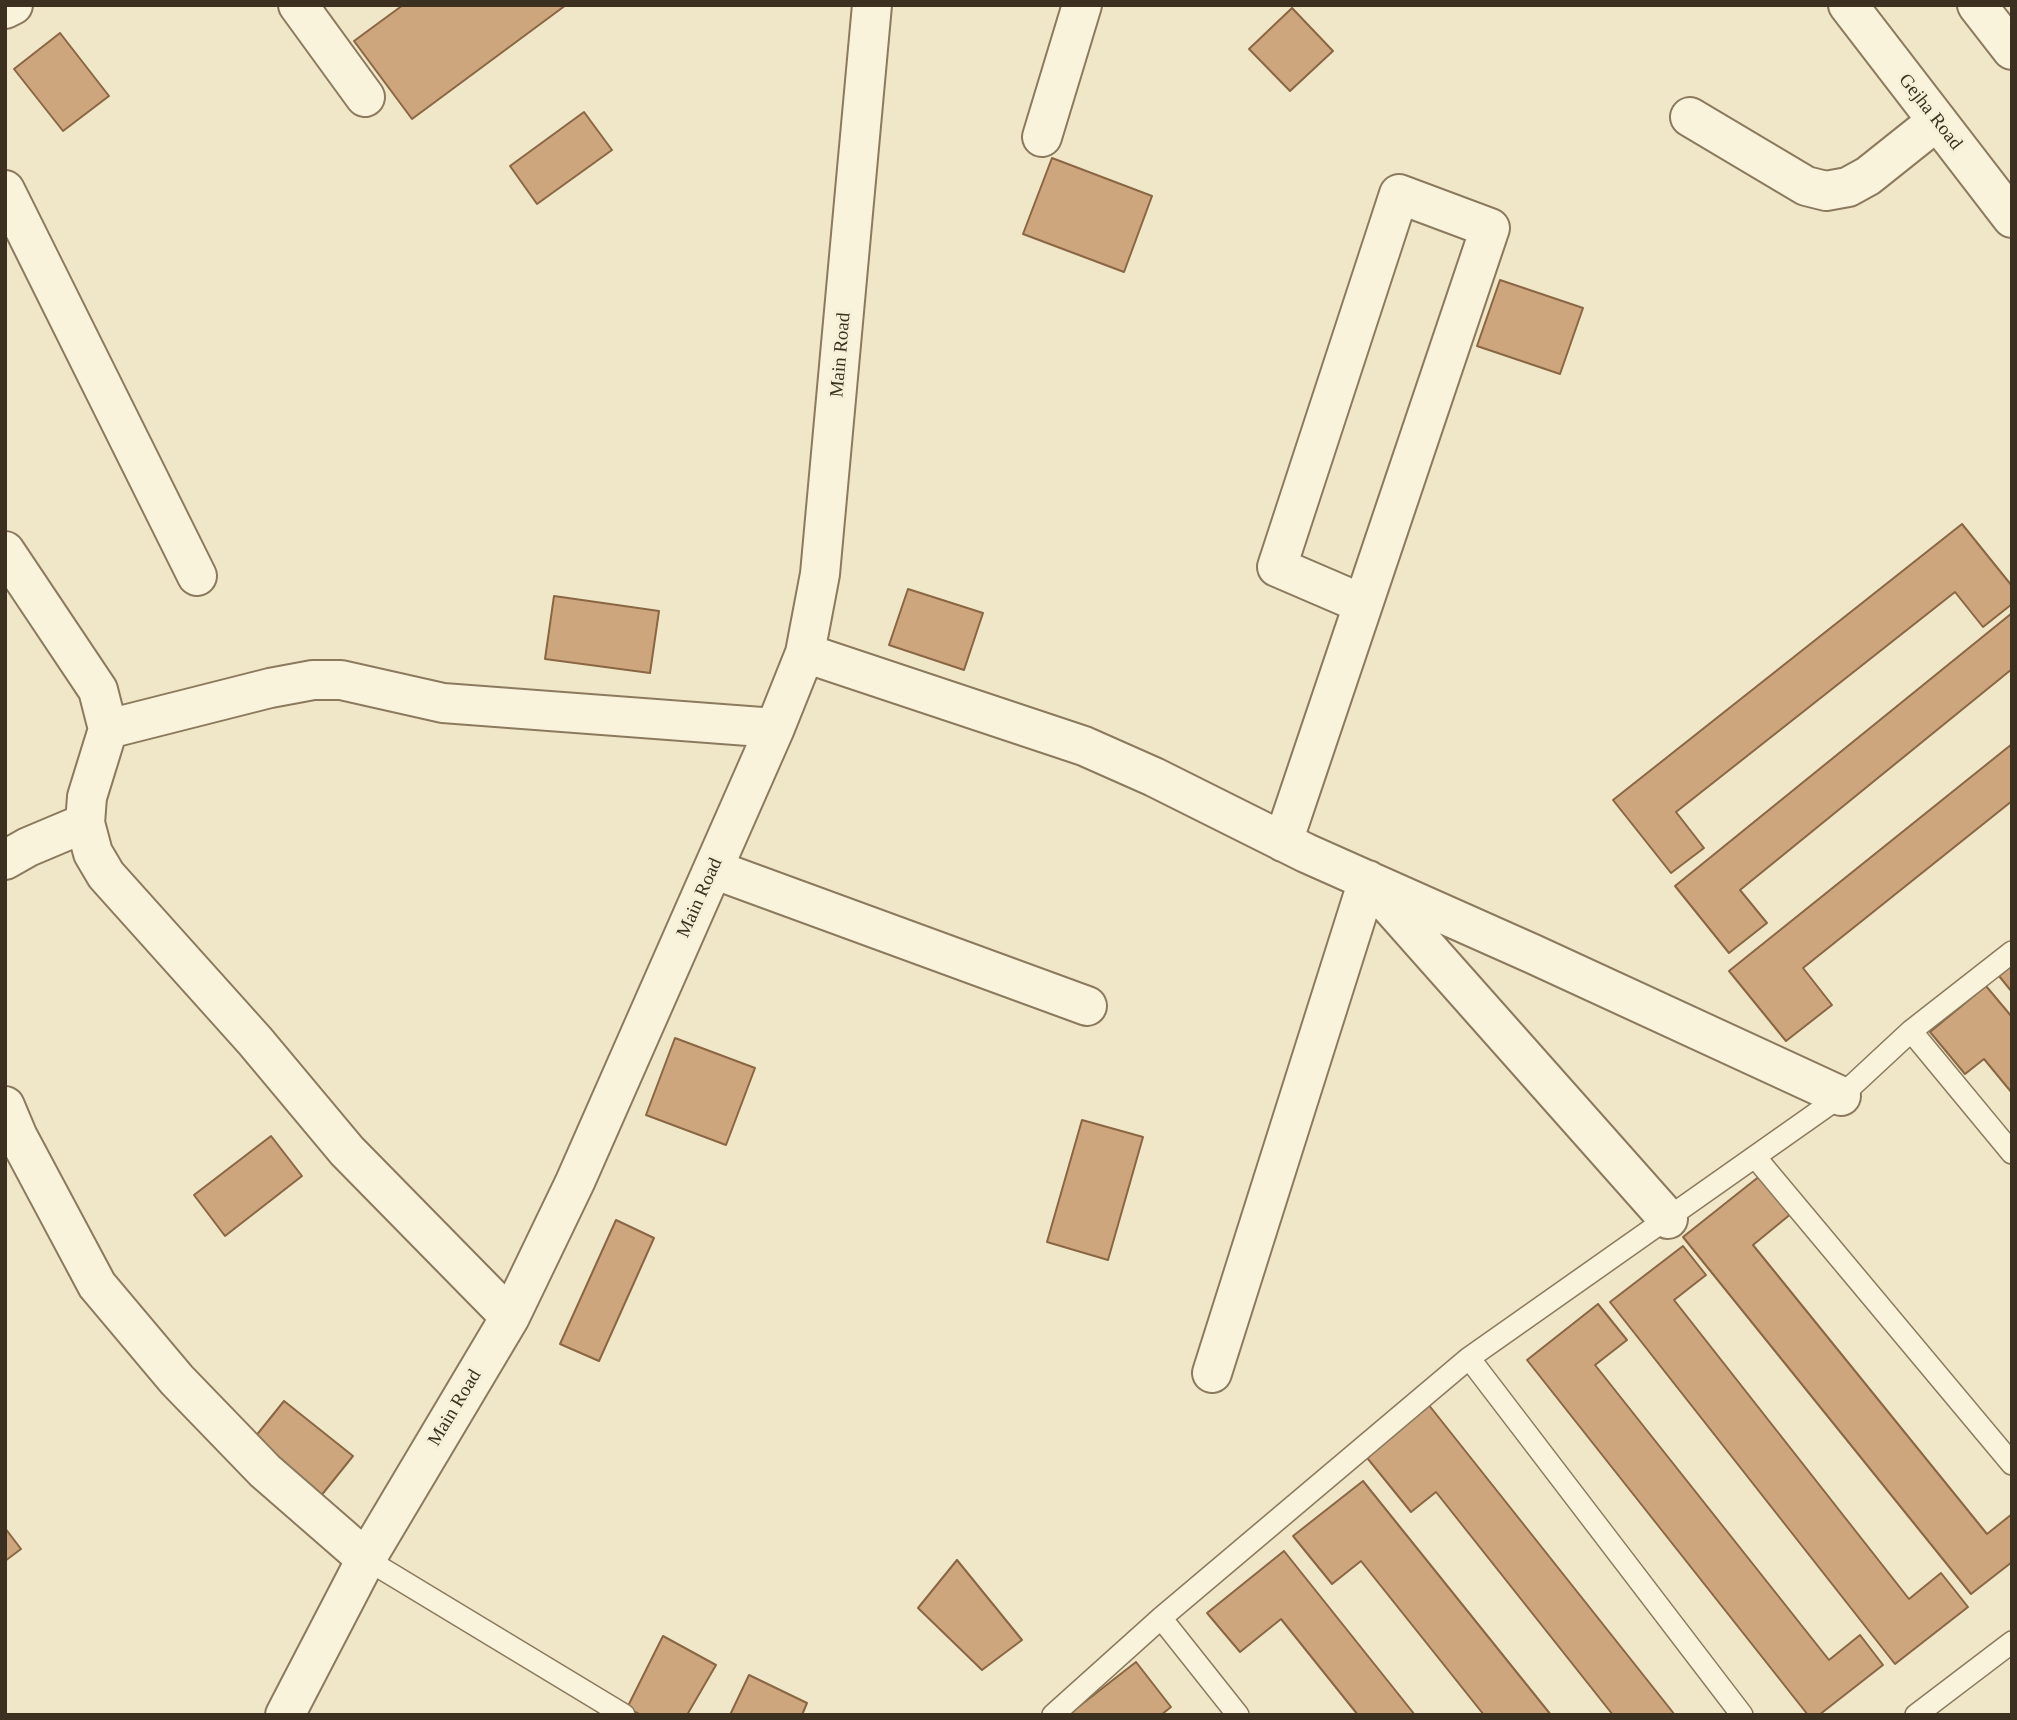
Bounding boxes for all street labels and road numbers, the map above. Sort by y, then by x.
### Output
street label: Gejha Road [1893,69,1967,155]
street label: Main Road [826,312,856,398]
street label: Main Road [672,855,728,941]
street label: Main Road [423,1366,487,1450]

